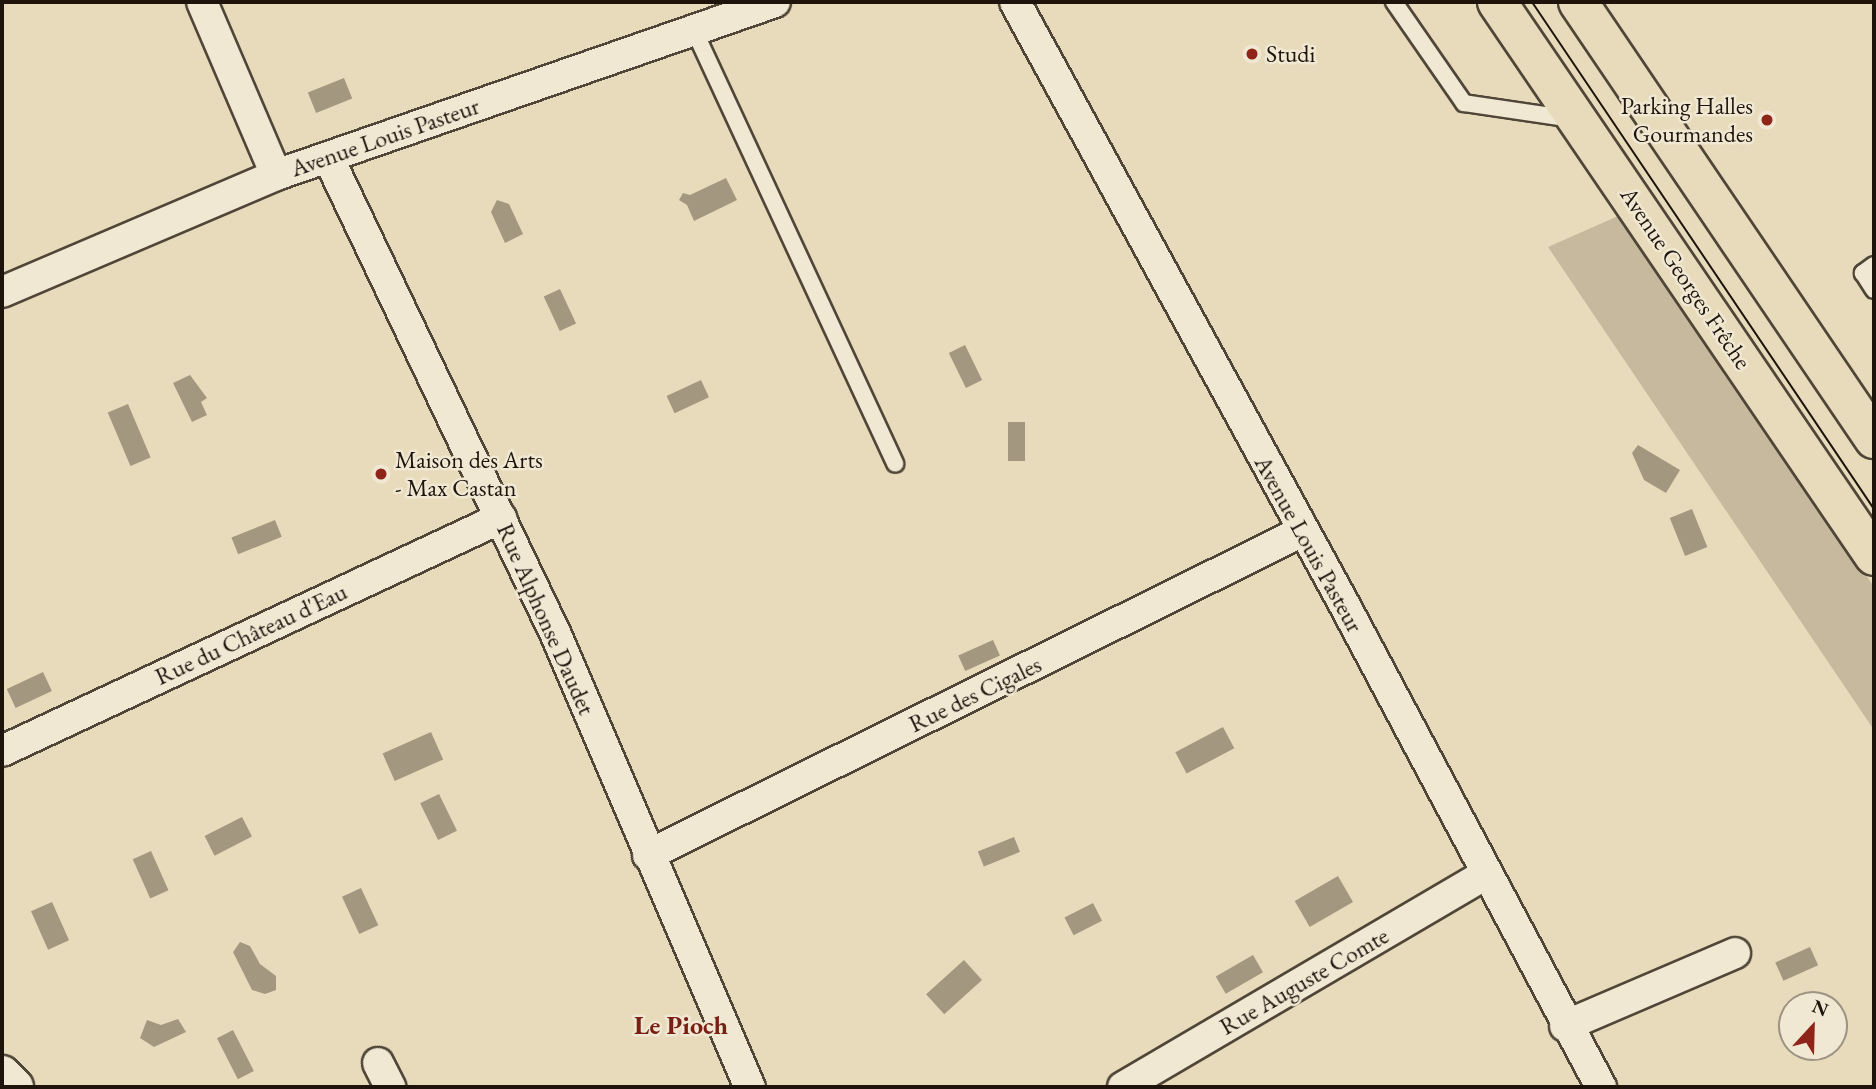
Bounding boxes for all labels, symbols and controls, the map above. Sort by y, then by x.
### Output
place label: Studi [1266,40,1315,68]
marker: Studi [1244,46,1260,62]
street label: Avenue Louis Pasteur [287,91,483,183]
place label: Parking Halles Gourmandes [1621,92,1753,148]
marker: Parking Halles Gourmandes [1759,112,1775,128]
street label: Avenue Georges Frêche [1614,181,1758,375]
place label: Maison des Arts - Max Castan [395,446,543,502]
street label: Avenue Louis Pasteur [1249,451,1369,637]
marker: Maison des Arts - Max Castan [373,466,389,482]
street label: Rue Alphonse Daudet [491,519,601,719]
street label: Rue du Château d'Eau [150,577,352,691]
street label: Rue des Cigales [904,650,1046,738]
street label: Rue Auguste Comte [1214,921,1394,1041]
north arrow [1778,991,1848,1061]
text: N [1808,993,1832,1022]
district label: Le Pioch [634,1010,728,1042]

